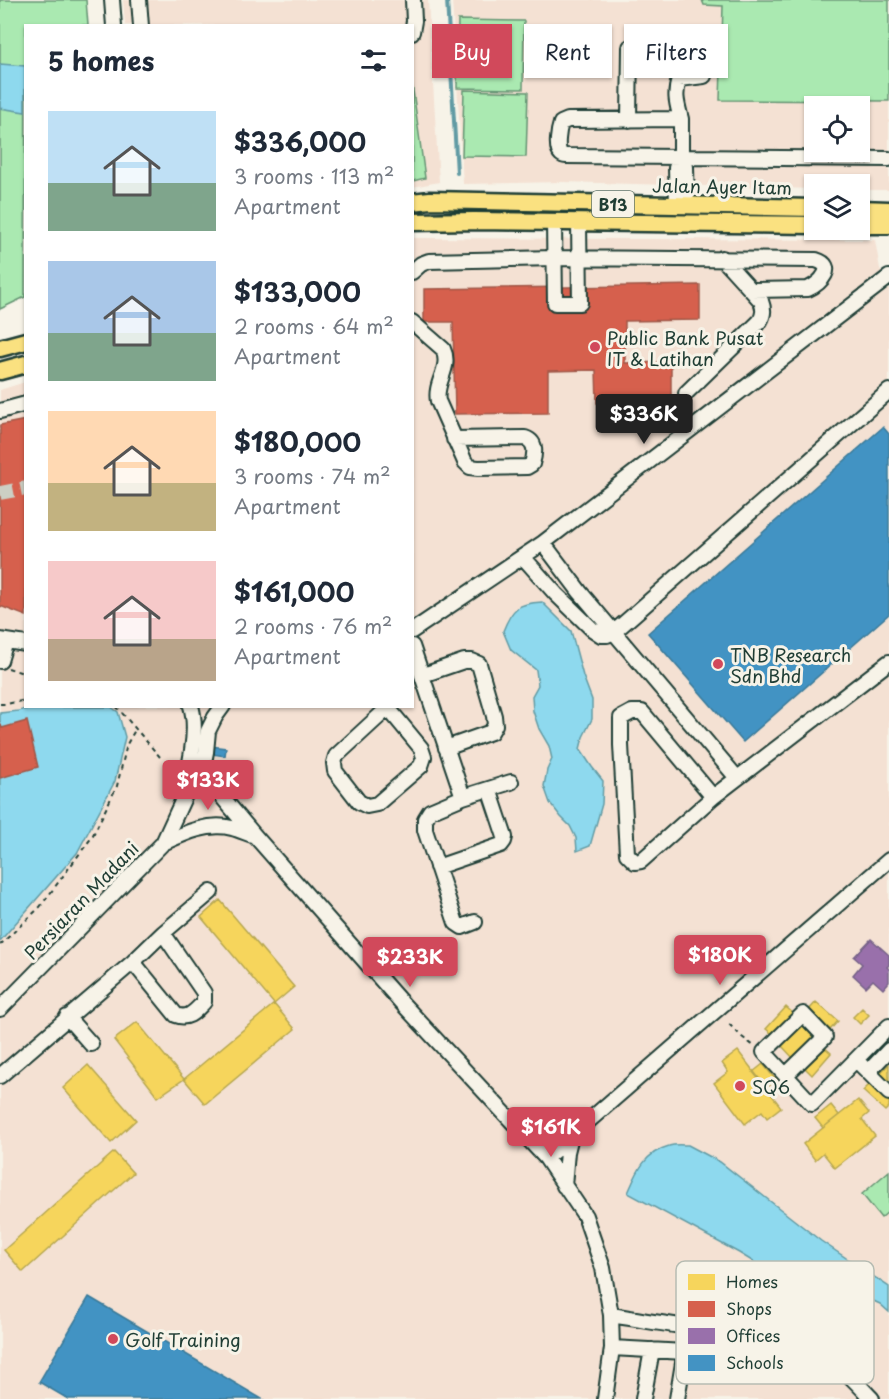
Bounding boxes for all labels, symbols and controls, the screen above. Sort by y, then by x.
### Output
chip: Buy [432,24,512,78]
chip: Rent [524,24,612,78]
chip: Filters [624,24,728,78]
text: 5 homes [48,41,154,80]
icon: filters [357,44,390,77]
map controls [804,96,870,240]
button: locate [804,96,870,162]
text: $336,000 [234,122,366,161]
icon: home [96,135,168,207]
text: 3 rooms · 113 m² [234,161,394,191]
street label: Jalan Ayer Itam [652,171,792,201]
button: layers [804,174,870,240]
text: Apartment [234,191,341,221]
road number: B13 [592,191,634,217]
text: $133,000 [234,272,361,311]
icon: home [96,285,168,357]
text: 2 rooms · 64 m² [234,311,394,341]
place label: Public Bank Pusat IT & Latihan [607,324,764,372]
marker: Public Bank Pusat IT & Latihan [588,340,602,354]
text: Apartment [234,341,341,371]
pin: $336K [602,394,686,445]
text: $336K [610,398,678,428]
text: $180,000 [234,422,361,461]
icon: home [96,435,168,507]
text: 3 rooms · 74 m² [234,461,391,491]
text: Apartment [234,491,341,521]
text: $161,000 [234,572,354,611]
icon: home [96,585,168,657]
text: 2 rooms · 76 m² [234,611,392,641]
text: Apartment [234,641,341,671]
place label: TNB Research Sdn Bhd [730,641,851,689]
marker: TNB Research Sdn Bhd [711,657,725,671]
pin: $133K [166,760,250,811]
text: $133K [176,764,240,794]
street label: Persiaran Madani [17,835,145,965]
pin: $180K [678,935,762,986]
pin: $233K [368,937,452,988]
text: $180K [688,939,752,969]
text: $233K [377,941,443,971]
place label: SQ6 [752,1073,790,1100]
marker: SQ6 [733,1079,747,1093]
pin: $161K [509,1107,593,1158]
text: $161K [521,1111,581,1141]
legend [676,1261,874,1384]
text: Homes [726,1269,778,1293]
text: Shops [726,1296,772,1320]
text: Offices [726,1323,780,1347]
place label: Golf Training [125,1326,241,1353]
marker: Golf Training [106,1332,120,1346]
text: Schools [726,1350,784,1374]

